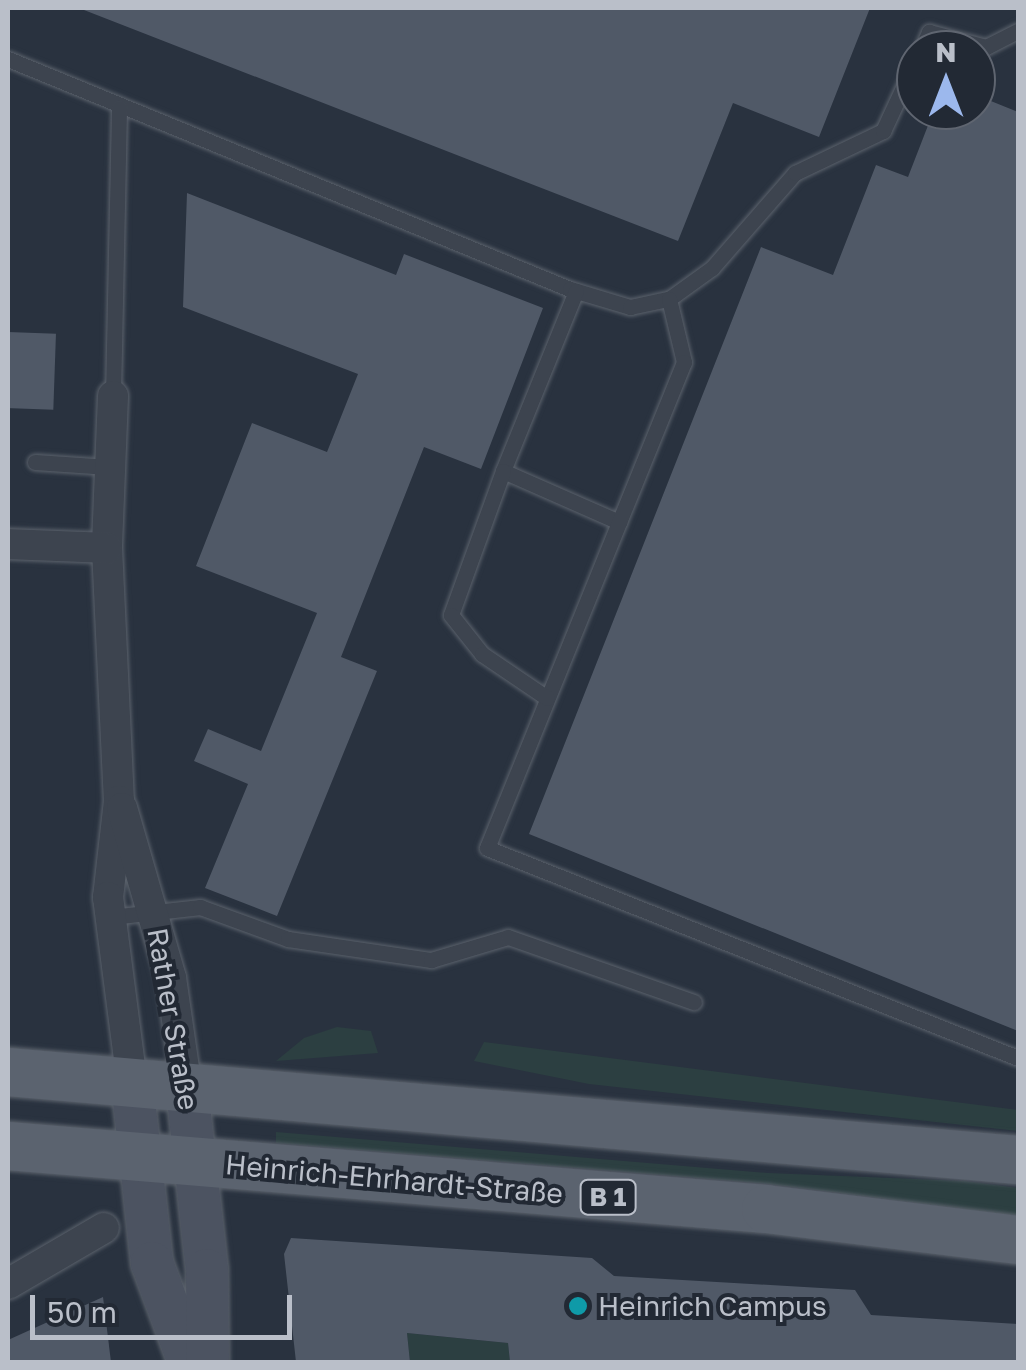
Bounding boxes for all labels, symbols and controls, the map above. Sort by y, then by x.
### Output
north arrow [896,30,996,130]
text: N [935,35,957,68]
street label: Rather Straße [140,925,206,1113]
street label: Heinrich-Ehrhardt-Straße [224,1148,564,1210]
road number: B 1 [578,1177,638,1217]
scale bar [35,1275,298,1337]
place label: Heinrich Campus [598,1289,827,1323]
text: 50 m [47,1294,117,1330]
marker: Heinrich Campus [567,1295,589,1317]

